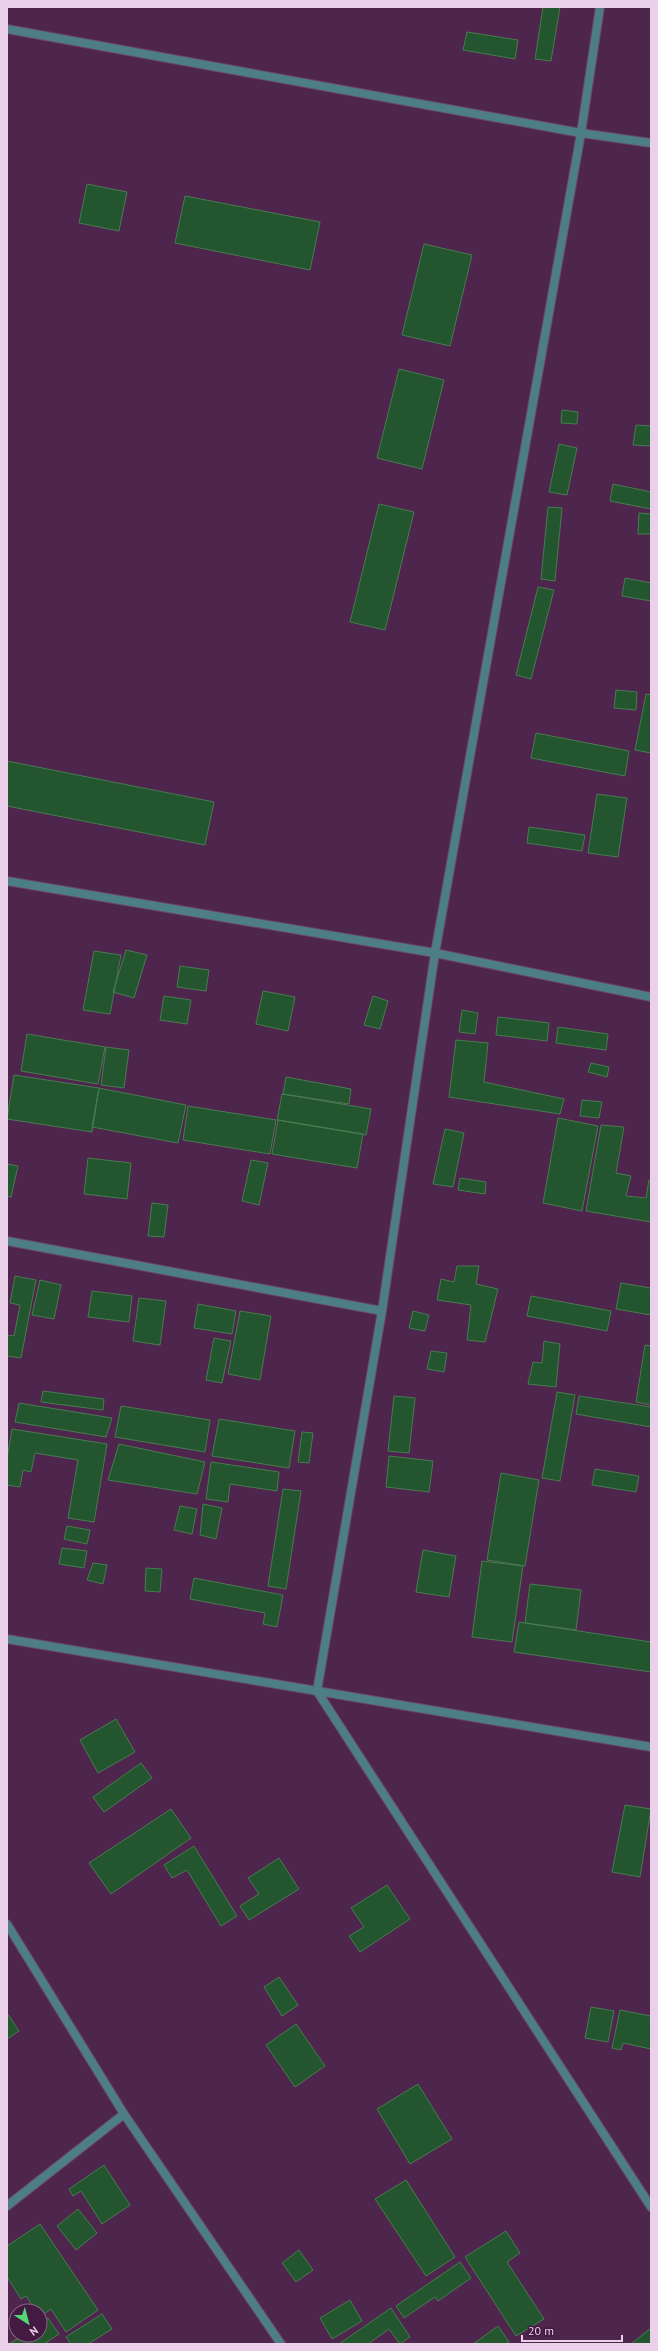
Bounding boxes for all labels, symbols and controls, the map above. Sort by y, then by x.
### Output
north arrow [8,2303,48,2343]
scale bar [522,2317,622,2343]
text: N [27,2323,41,2339]
text: 20 m [528,2323,554,2338]

